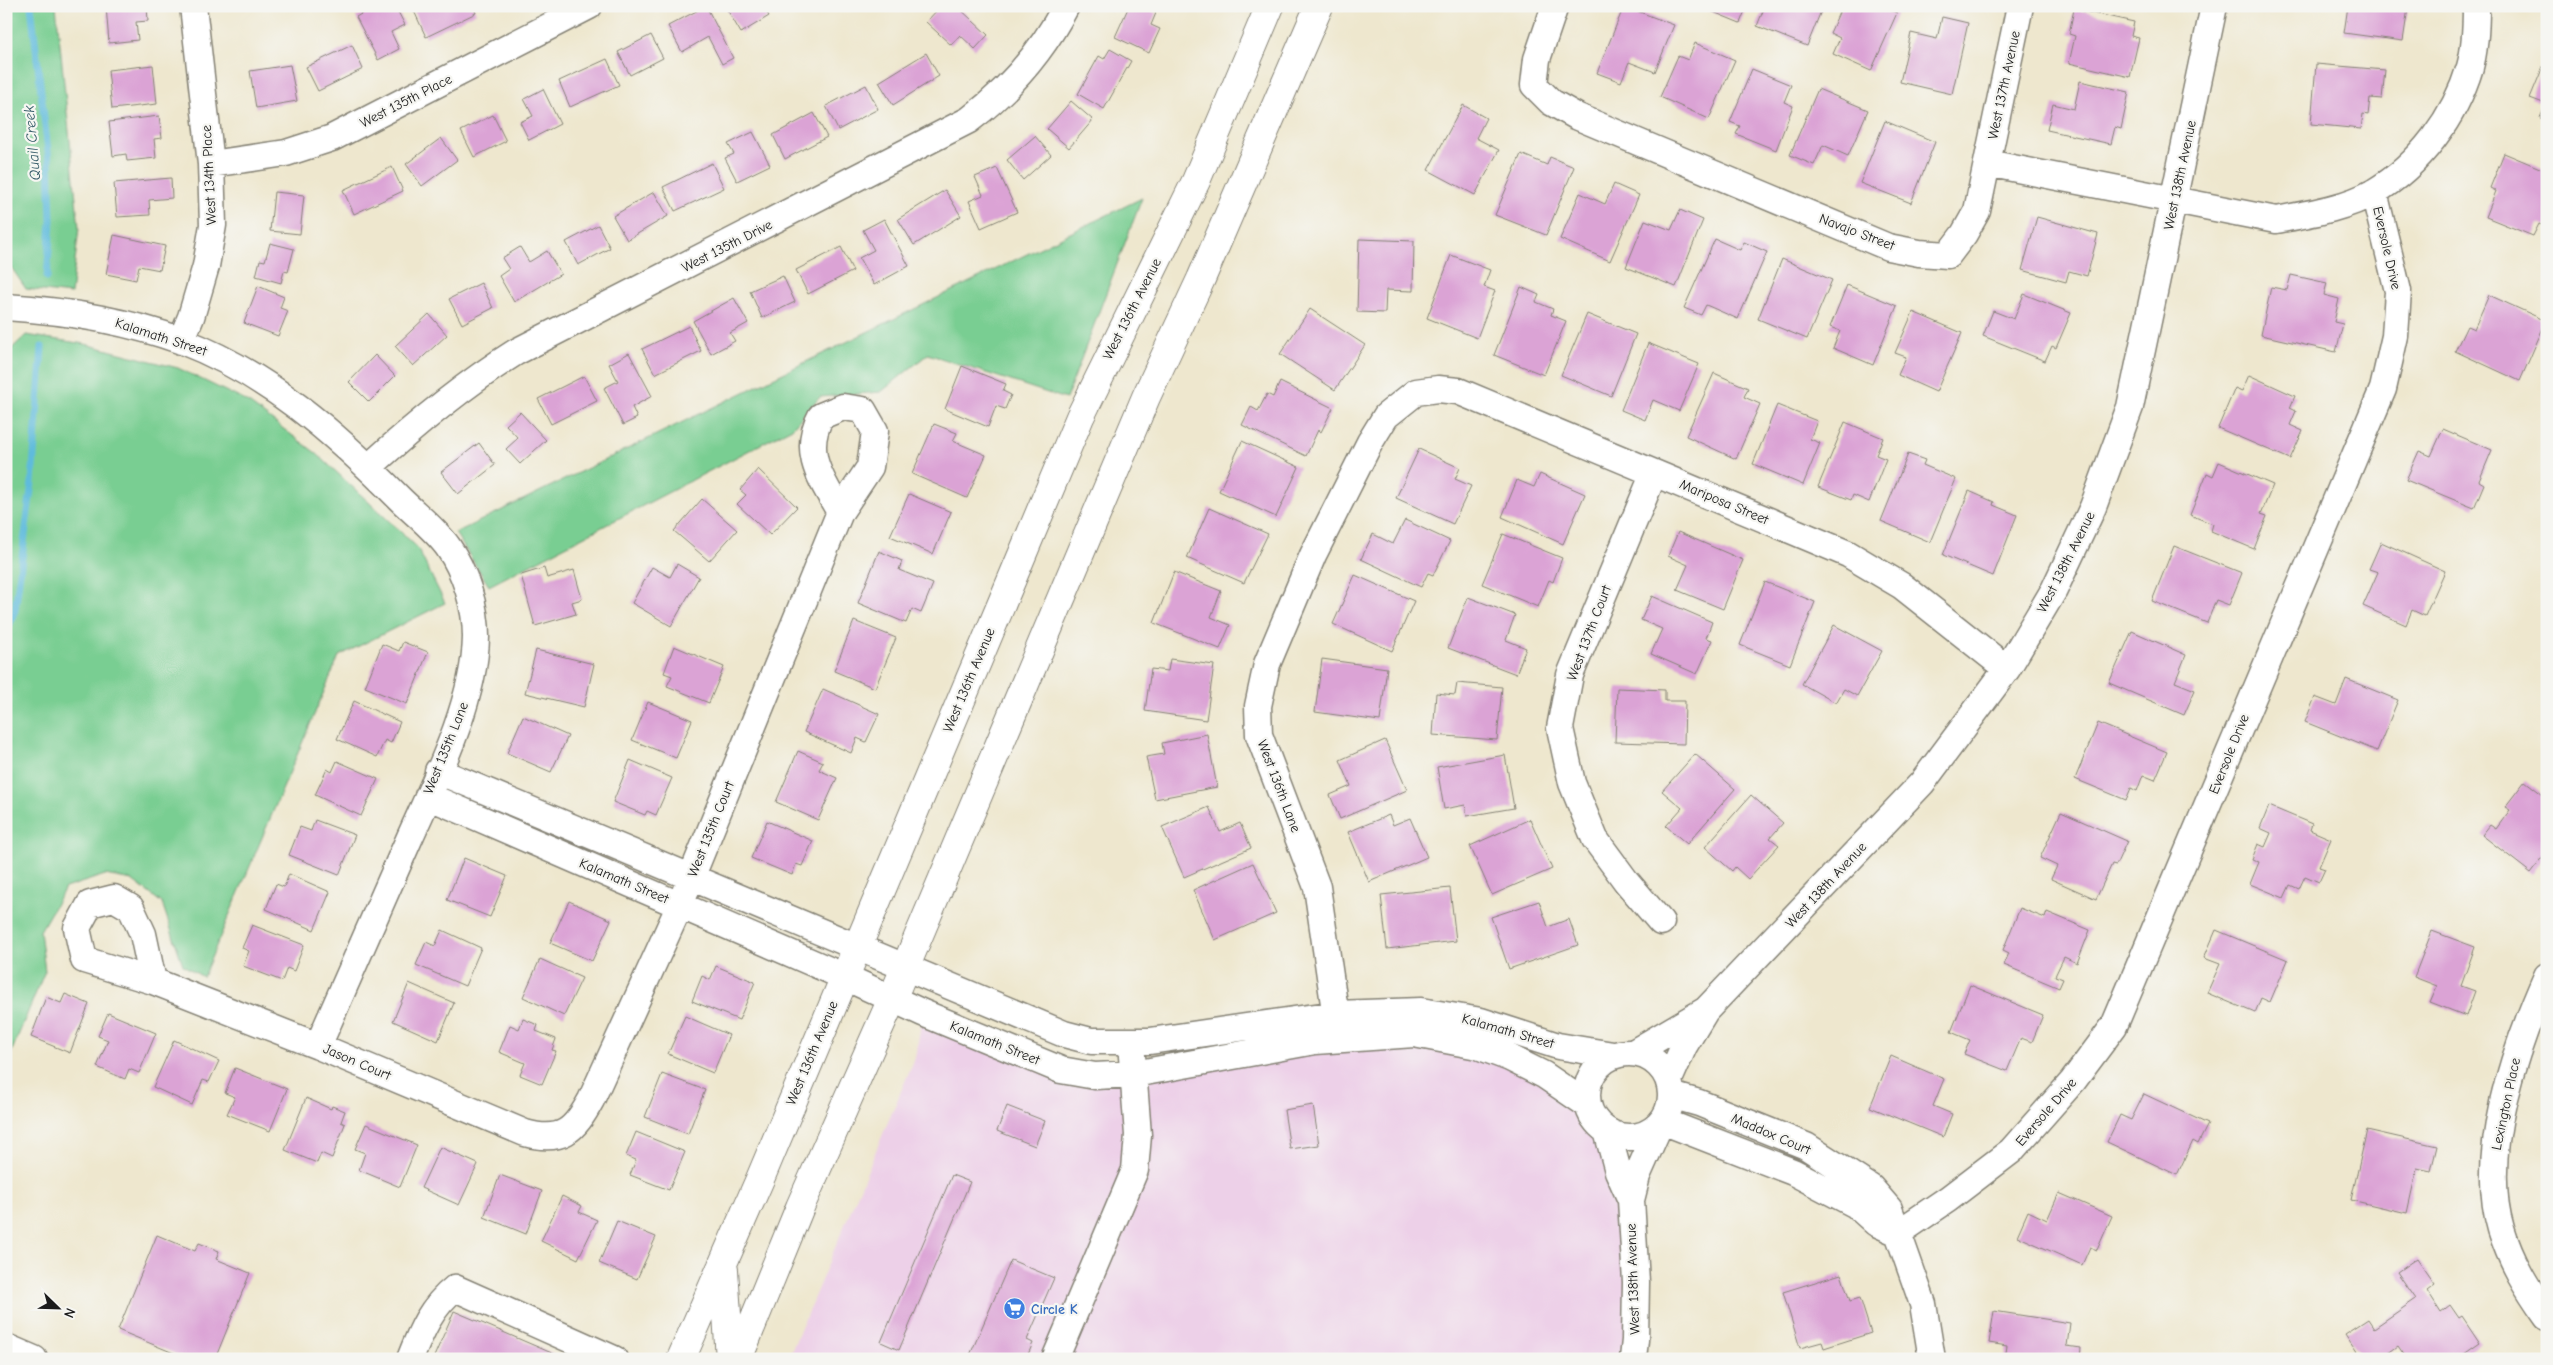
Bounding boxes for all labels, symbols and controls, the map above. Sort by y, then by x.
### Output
street label: West 137th Avenue [1984,29,2024,141]
street label: West 135th Place [357,70,455,132]
water label: Quail Creek [20,104,44,181]
street label: West 138th Avenue [2160,119,2200,231]
street label: West 134th Place [198,125,220,225]
street label: Eversole Drive [2369,205,2405,291]
street label: Navajo Street [1817,210,1898,255]
street label: West 135th Drive [679,216,775,276]
street label: West 136th Avenue [1099,255,1165,363]
street label: Kalamath Street [113,314,210,360]
street label: Mariposa Street [1677,476,1772,529]
street label: West 138th Avenue [2033,509,2099,615]
street label: West 137th Court [1563,582,1615,683]
street label: West 136th Avenue [939,625,999,735]
street label: West 135th Lane [420,699,472,797]
street label: Eversole Drive [2205,712,2253,796]
street label: West 136th Lane [1254,737,1304,835]
street label: West 135th Court [684,778,738,879]
street label: West 138th Avenue [1782,838,1870,932]
street label: Kalamath Street [577,855,672,908]
street label: West 136th Avenue [782,998,842,1108]
street label: Kalamath Street [1460,1010,1557,1053]
street label: Kalamath Street [948,1017,1043,1069]
street label: Jason Court [321,1040,394,1084]
street label: Lexington Place [2488,1056,2524,1152]
street label: Eversole Drive [2012,1074,2080,1150]
street label: Maddox Court [1729,1110,1814,1159]
street label: West 138th Avenue [1623,1223,1643,1335]
north arrow [32,1282,82,1332]
supermarket icon: Circle K [1003,1297,1027,1321]
place label: Circle K [1031,1301,1078,1318]
text: N [60,1305,79,1320]

